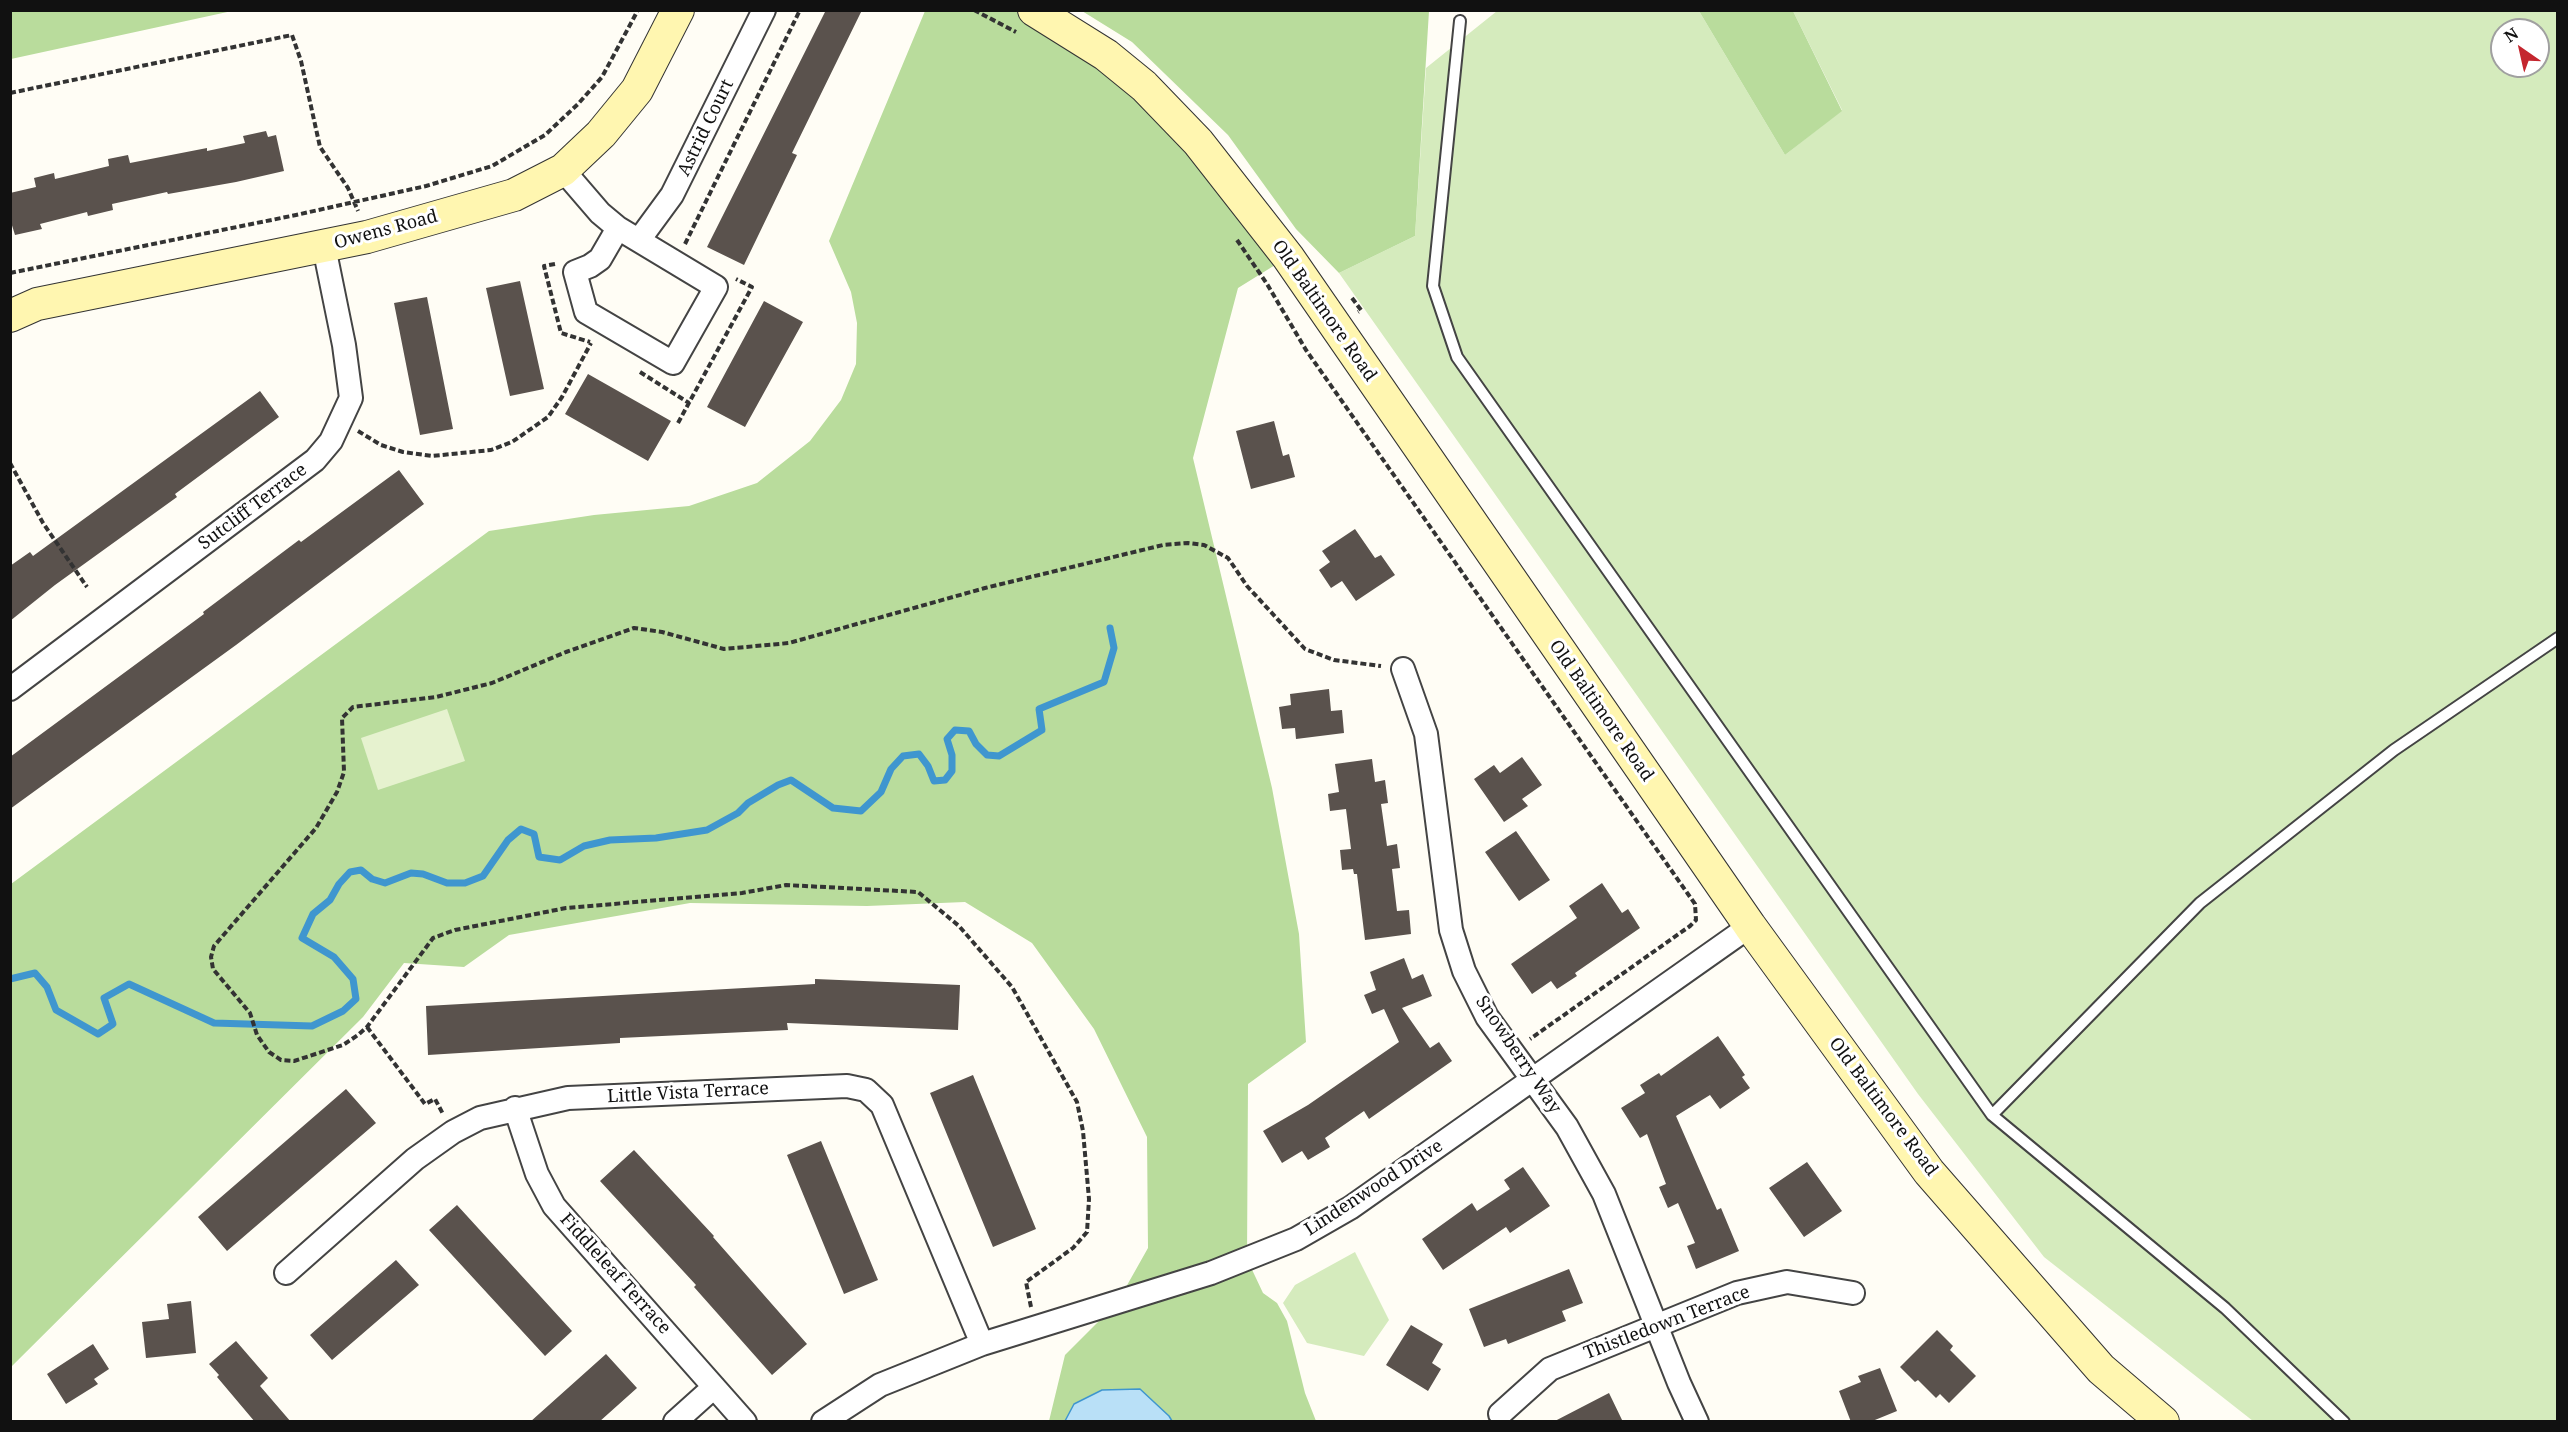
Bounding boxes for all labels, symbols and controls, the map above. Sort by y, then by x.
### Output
north arrow [2490,18,2550,78]
text: N [2500,22,2522,47]
street label: Astrid Court [673,76,739,180]
street label: Owens Road [332,206,440,254]
street label: Old Baltimore Road [1267,236,1381,386]
street label: Sutcliff Terrace [195,459,311,555]
street label: Old Baltimore Road [1544,636,1658,786]
street label: Snowberry Way [1471,992,1565,1118]
street label: Old Baltimore Road [1824,1033,1942,1181]
street label: Little Vista Terrace [607,1078,769,1108]
street label: Lindenwood Drive [1301,1135,1447,1241]
street label: Fiddleleaf Terrace [555,1209,675,1339]
street label: Thistledown Terrace [1581,1281,1753,1365]

